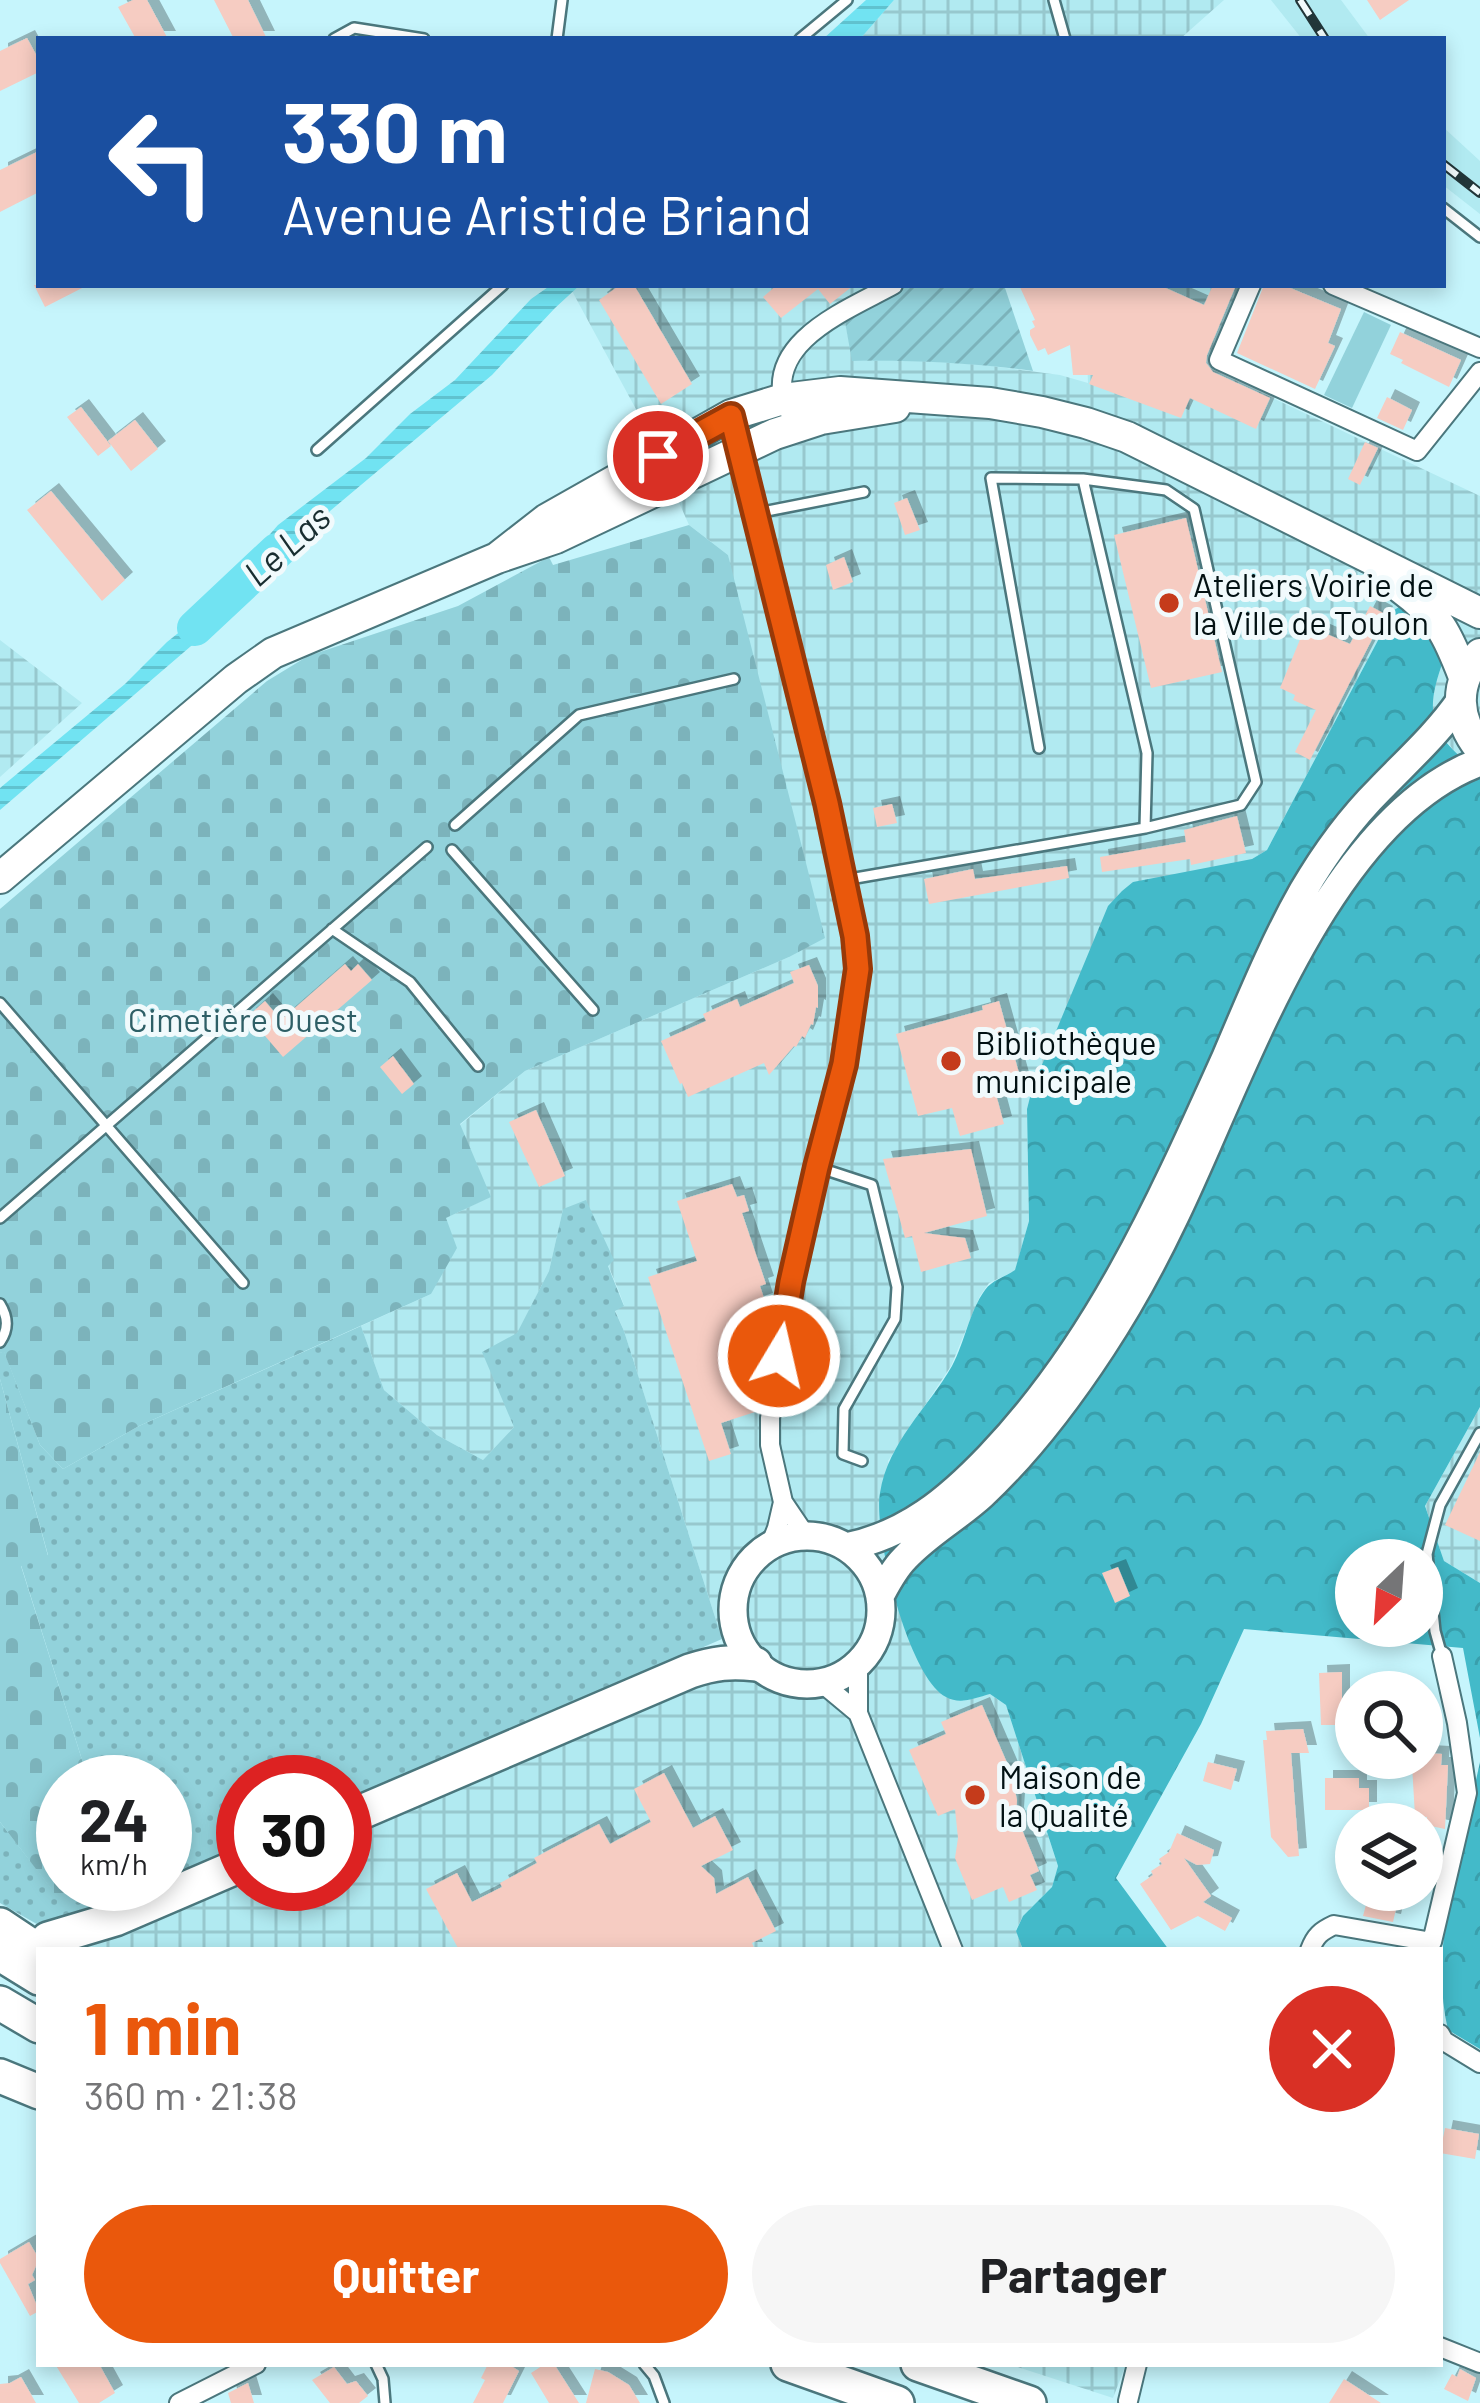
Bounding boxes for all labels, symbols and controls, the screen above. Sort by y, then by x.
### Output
text: 330 m [282,79,508,180]
icon: left [84,84,240,240]
text: Avenue Aristide Briand [282,181,812,246]
pin [607,405,709,507]
icon: arrive [625,423,691,489]
water label: Le Las [234,494,338,594]
place label: Ateliers Voirie de la Ville de Toulon [1193,564,1434,642]
marker: Ateliers Voirie de la Ville de Toulon [1156,590,1182,616]
park label: Cimetière Ouest [128,999,358,1039]
place label: Bibliothèque municipale [975,1022,1157,1100]
marker: Bibliothèque municipale [938,1048,964,1074]
position arrow [716,1293,842,1419]
north arrow [1335,1539,1443,1647]
map controls [1335,1539,1443,1911]
button: search [1335,1671,1443,1779]
speed limit sign: 30 [216,1755,372,1911]
place label: Maison de la Qualité [999,1756,1142,1834]
text: 24 [79,1782,149,1854]
marker: Maison de la Qualité [962,1782,988,1808]
button: layers [1335,1803,1443,1911]
text: km/h [80,1845,148,1881]
text: 1 min [84,1983,242,2069]
button: close [1269,1986,1395,2112]
text: 360 m · 21:38 [84,2071,298,2118]
button: Quitter [84,2205,728,2343]
button: Partager [752,2205,1395,2343]

